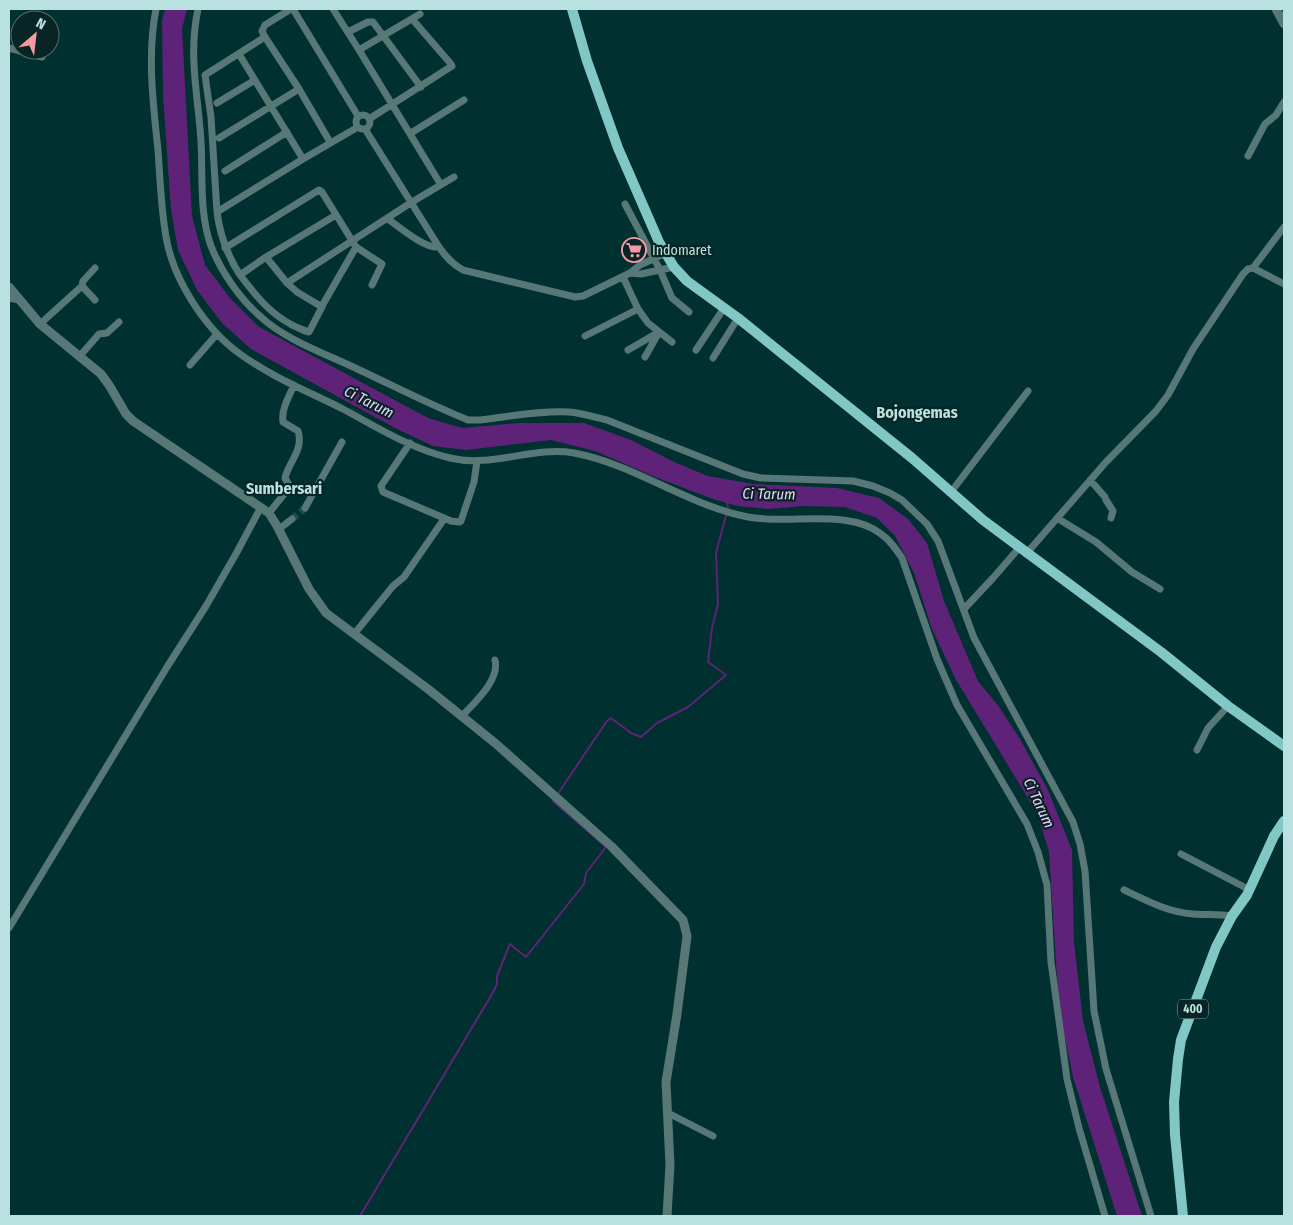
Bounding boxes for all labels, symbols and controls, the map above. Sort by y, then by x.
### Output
north arrow [10,10,60,60]
text: N [33,14,49,33]
supermarket icon: Indomaret [621,237,647,263]
place label: Indomaret [652,242,712,259]
water label: Ci Tarum [341,382,397,422]
district label: Bojongemas [876,403,958,422]
district label: Sumbersari [246,479,322,498]
water label: Ci Tarum [742,485,796,503]
water label: Ci Tarum [1020,775,1058,831]
road number: 400 [1178,1000,1208,1019]

